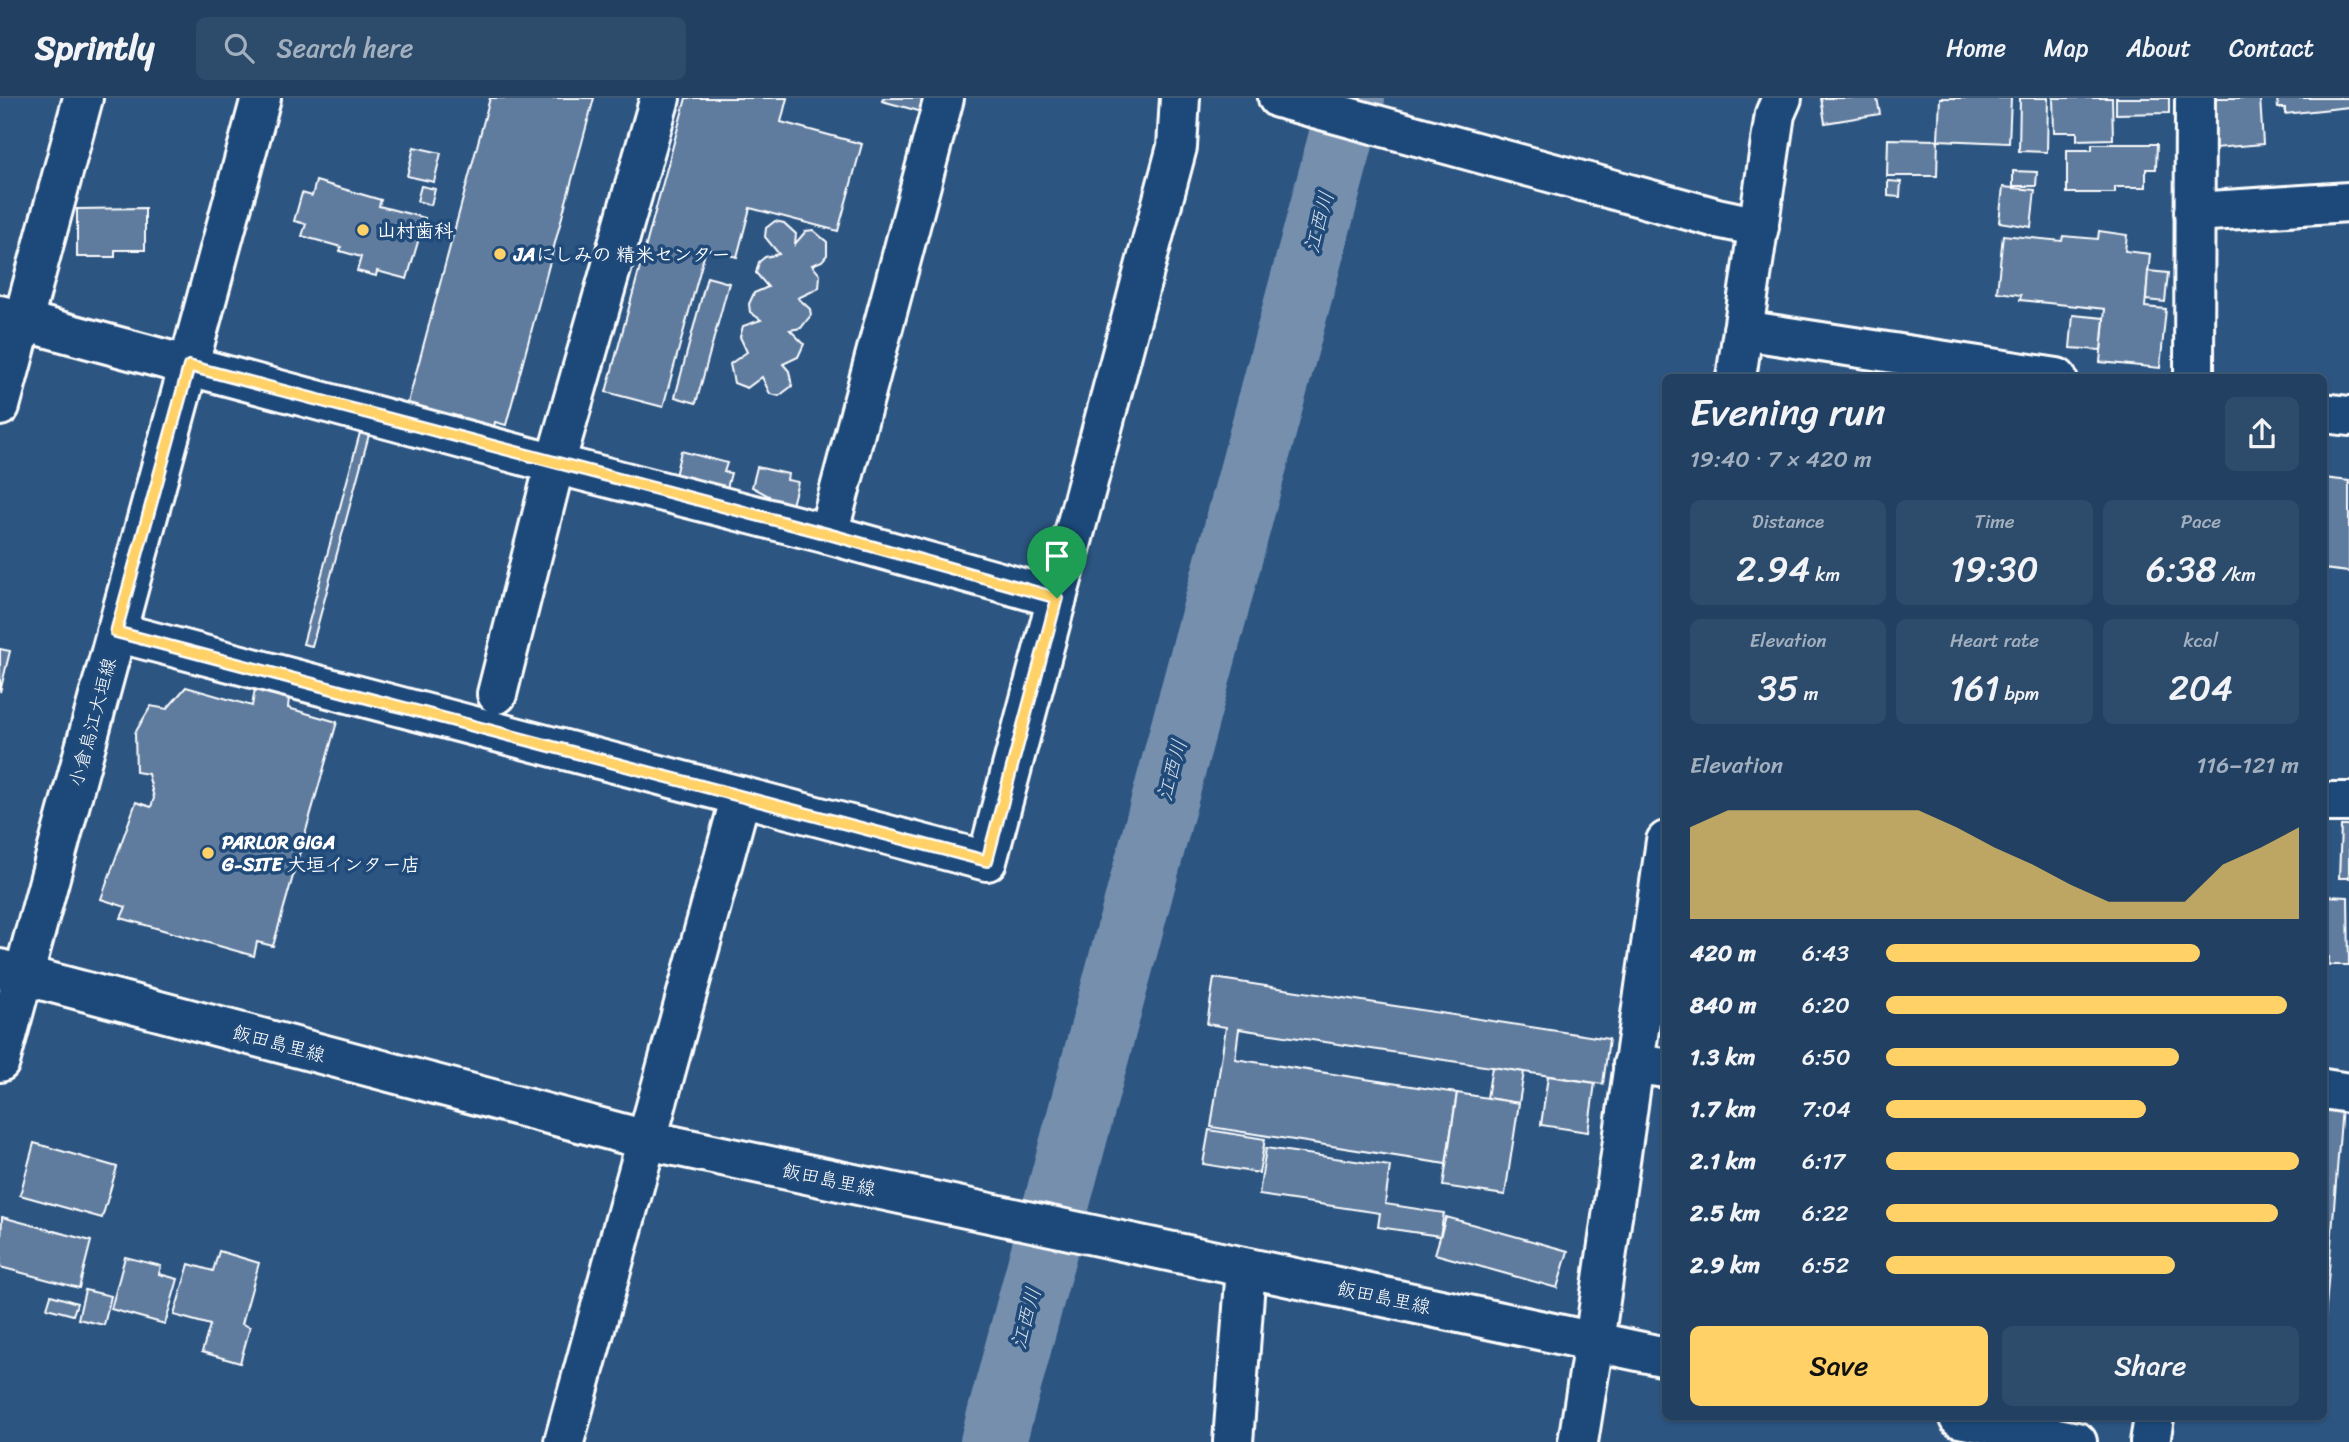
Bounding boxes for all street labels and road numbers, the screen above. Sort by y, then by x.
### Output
street label: 小倉烏江大垣線 [59,654,126,791]
street label: 飯田島里線 [229,1015,329,1072]
street label: 飯田島里線 [779,1153,879,1206]
street label: 飯田島里線 [1334,1271,1434,1324]

